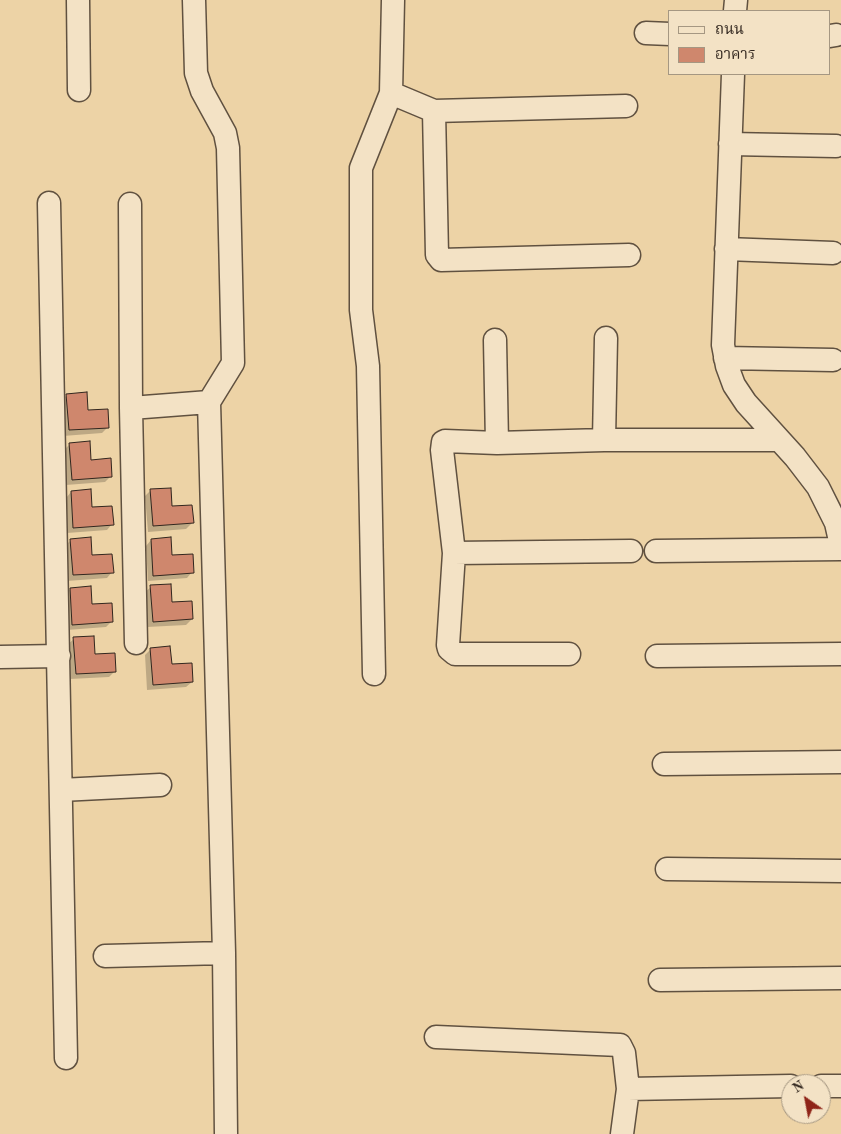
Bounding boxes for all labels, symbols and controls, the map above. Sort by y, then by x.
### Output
legend [668,10,831,75]
text: ถนน [715,23,744,38]
text: อาคาร [715,48,755,63]
north arrow [781,1074,831,1124]
text: N [790,1078,807,1096]

